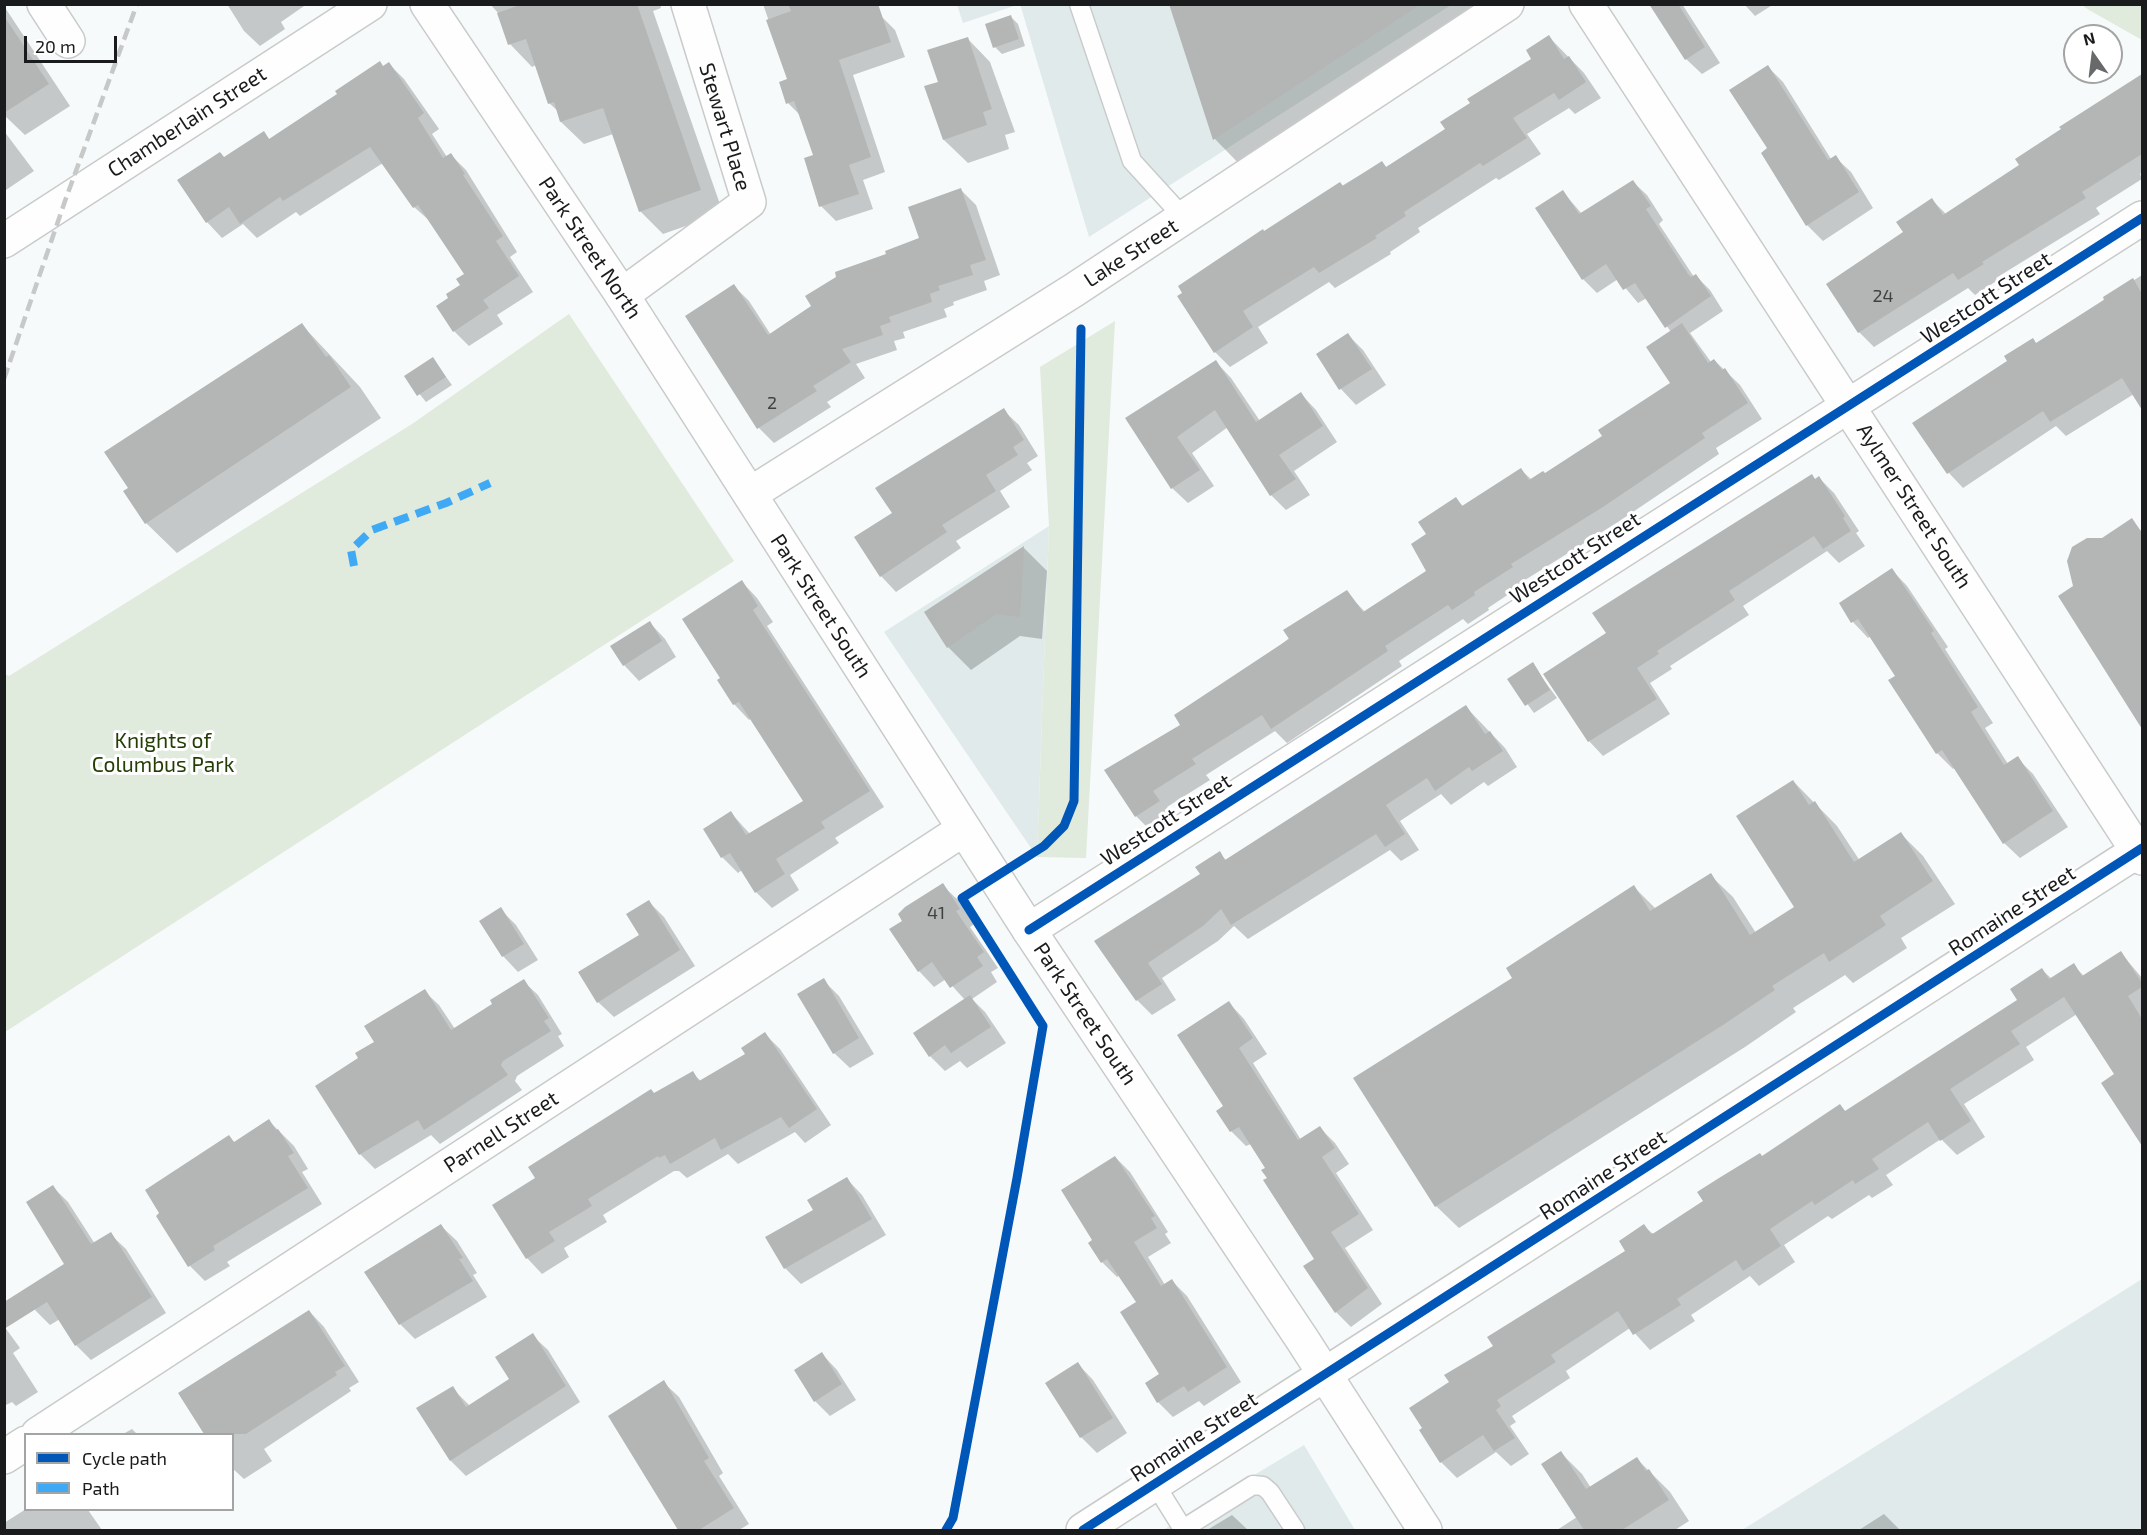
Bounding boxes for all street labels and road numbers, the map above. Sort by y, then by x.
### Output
street label: Stewart Place [694,60,756,194]
street label: Chamberlain Street [103,61,271,183]
street label: Park Street North [533,172,647,324]
street label: Lake Street [1079,213,1183,293]
street label: Westcott Street [1916,246,2056,350]
street label: Aylmer Street South [1851,419,1977,593]
street label: Westcott Street [1505,506,1645,610]
street label: Park Street South [765,529,877,683]
street label: Westcott Street [1096,768,1236,872]
street label: Romaine Street [1944,861,2080,961]
street label: Park Street South [1028,938,1142,1090]
street label: Parnell Street [439,1086,563,1178]
street label: Romaine Street [1535,1125,1671,1225]
street label: Romaine Street [1126,1387,1262,1487]

